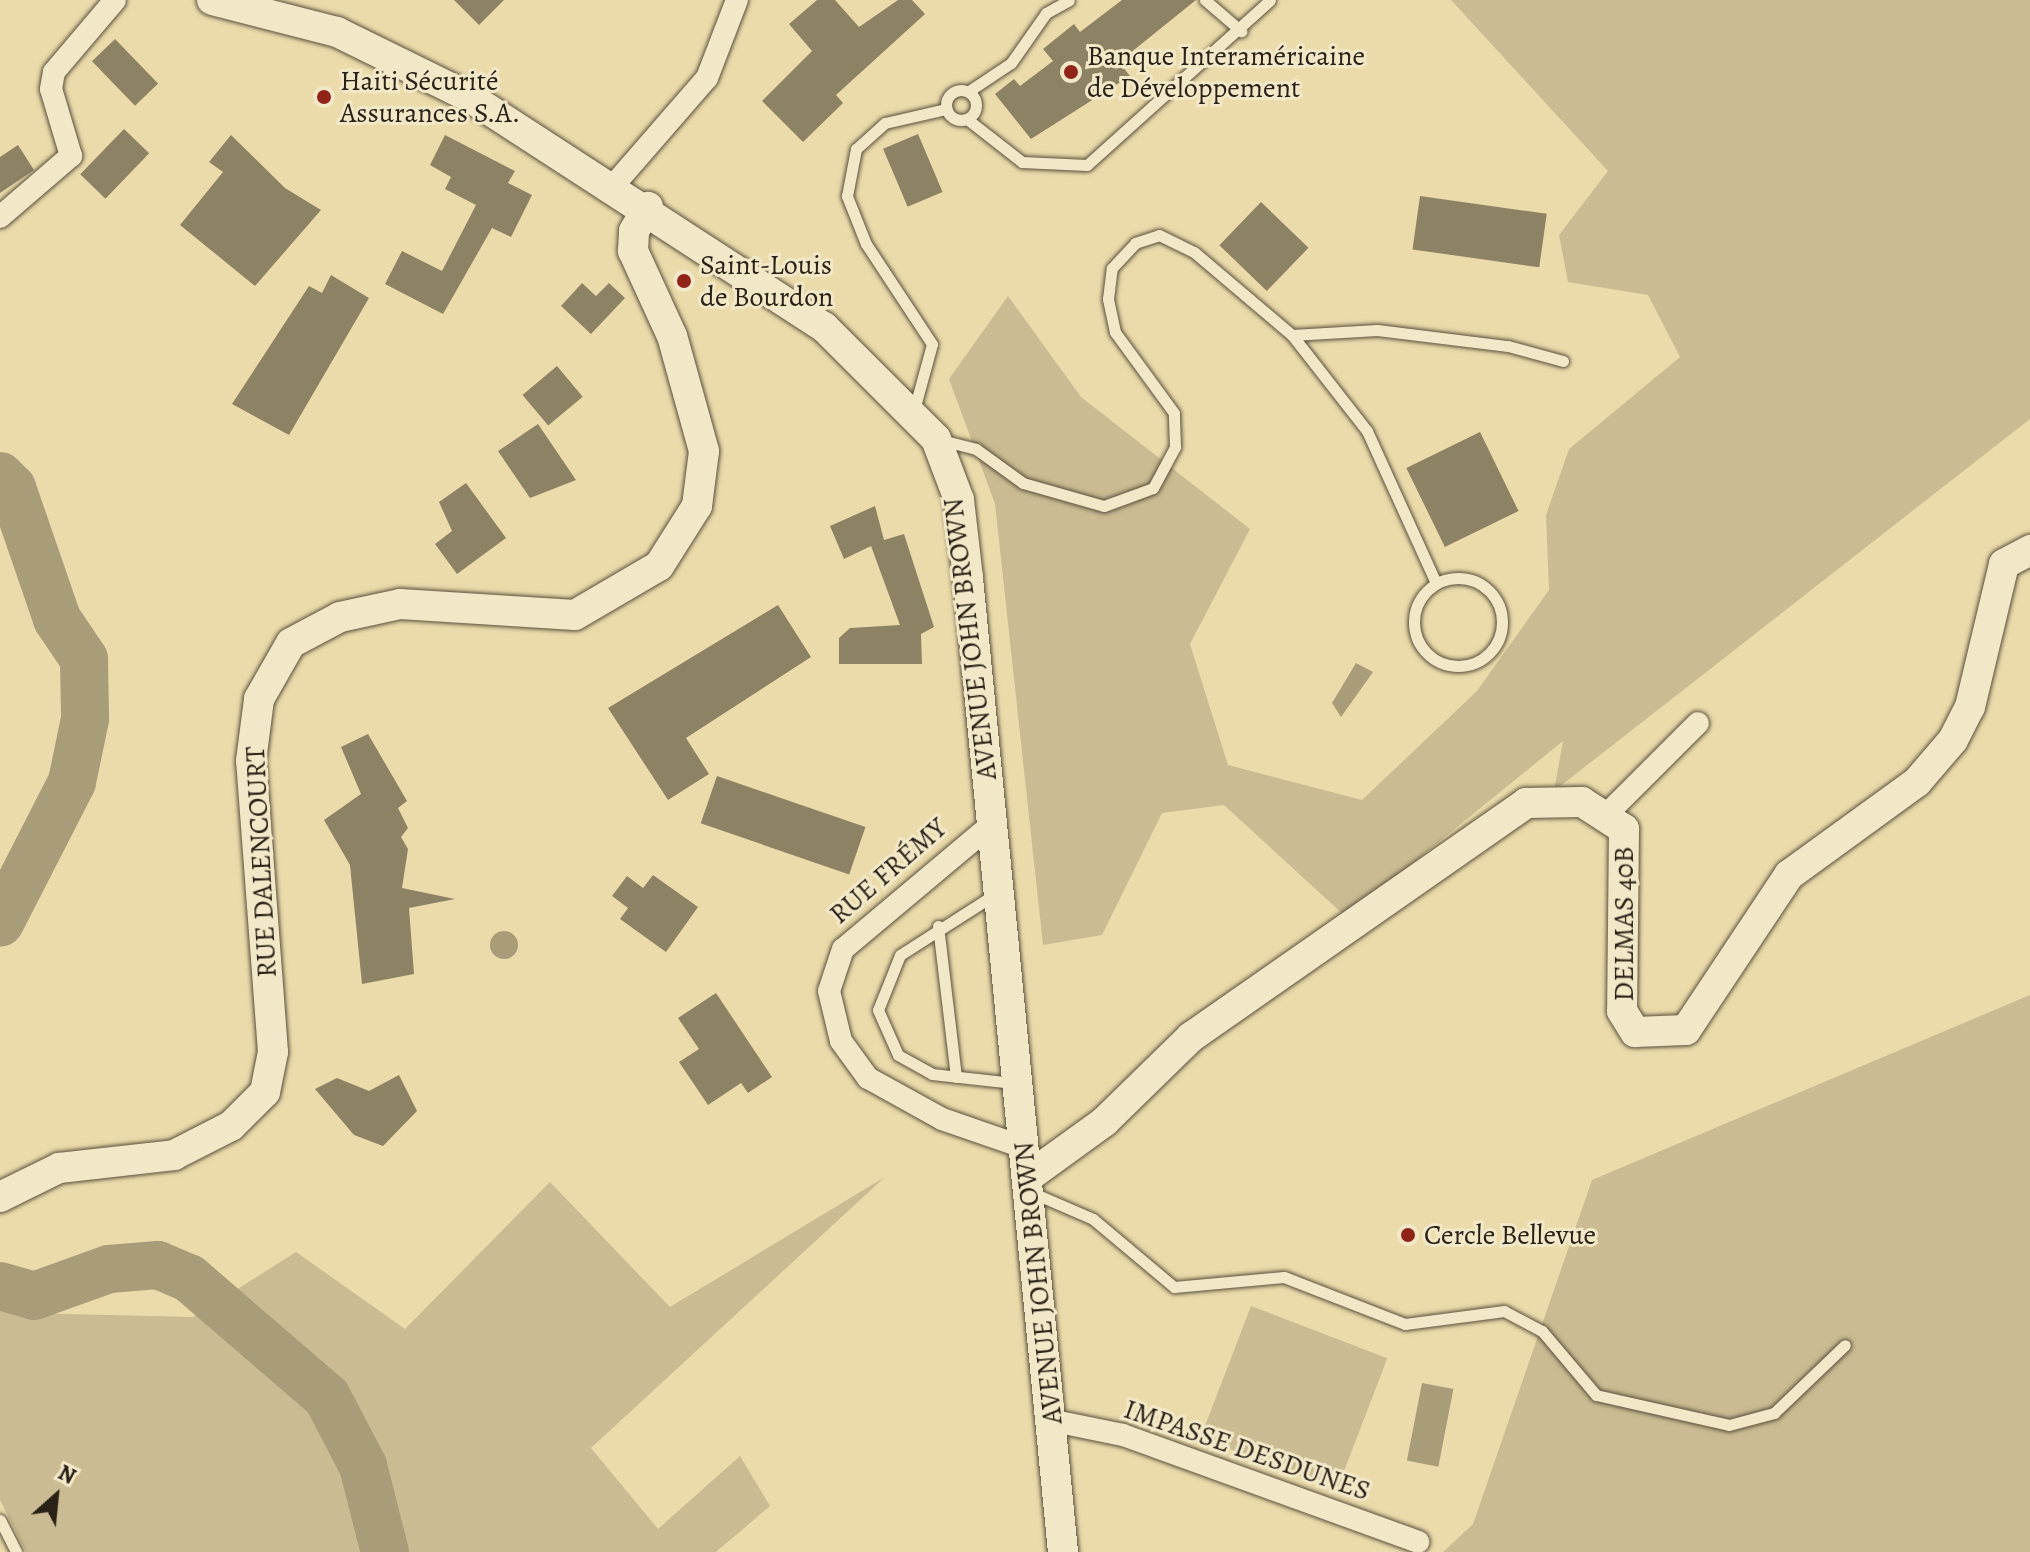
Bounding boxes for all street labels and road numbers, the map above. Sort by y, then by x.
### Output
street label: AVENUE JOHN BROWN [936,496,1004,782]
street label: RUE DALENCOURT [238,745,284,979]
street label: RUE FRÉMY [823,811,953,931]
street label: DELMAS 40B [1607,846,1641,1002]
street label: AVENUE JOHN BROWN [1006,1140,1070,1426]
street label: IMPASSE DESDUNES [1120,1392,1374,1508]

